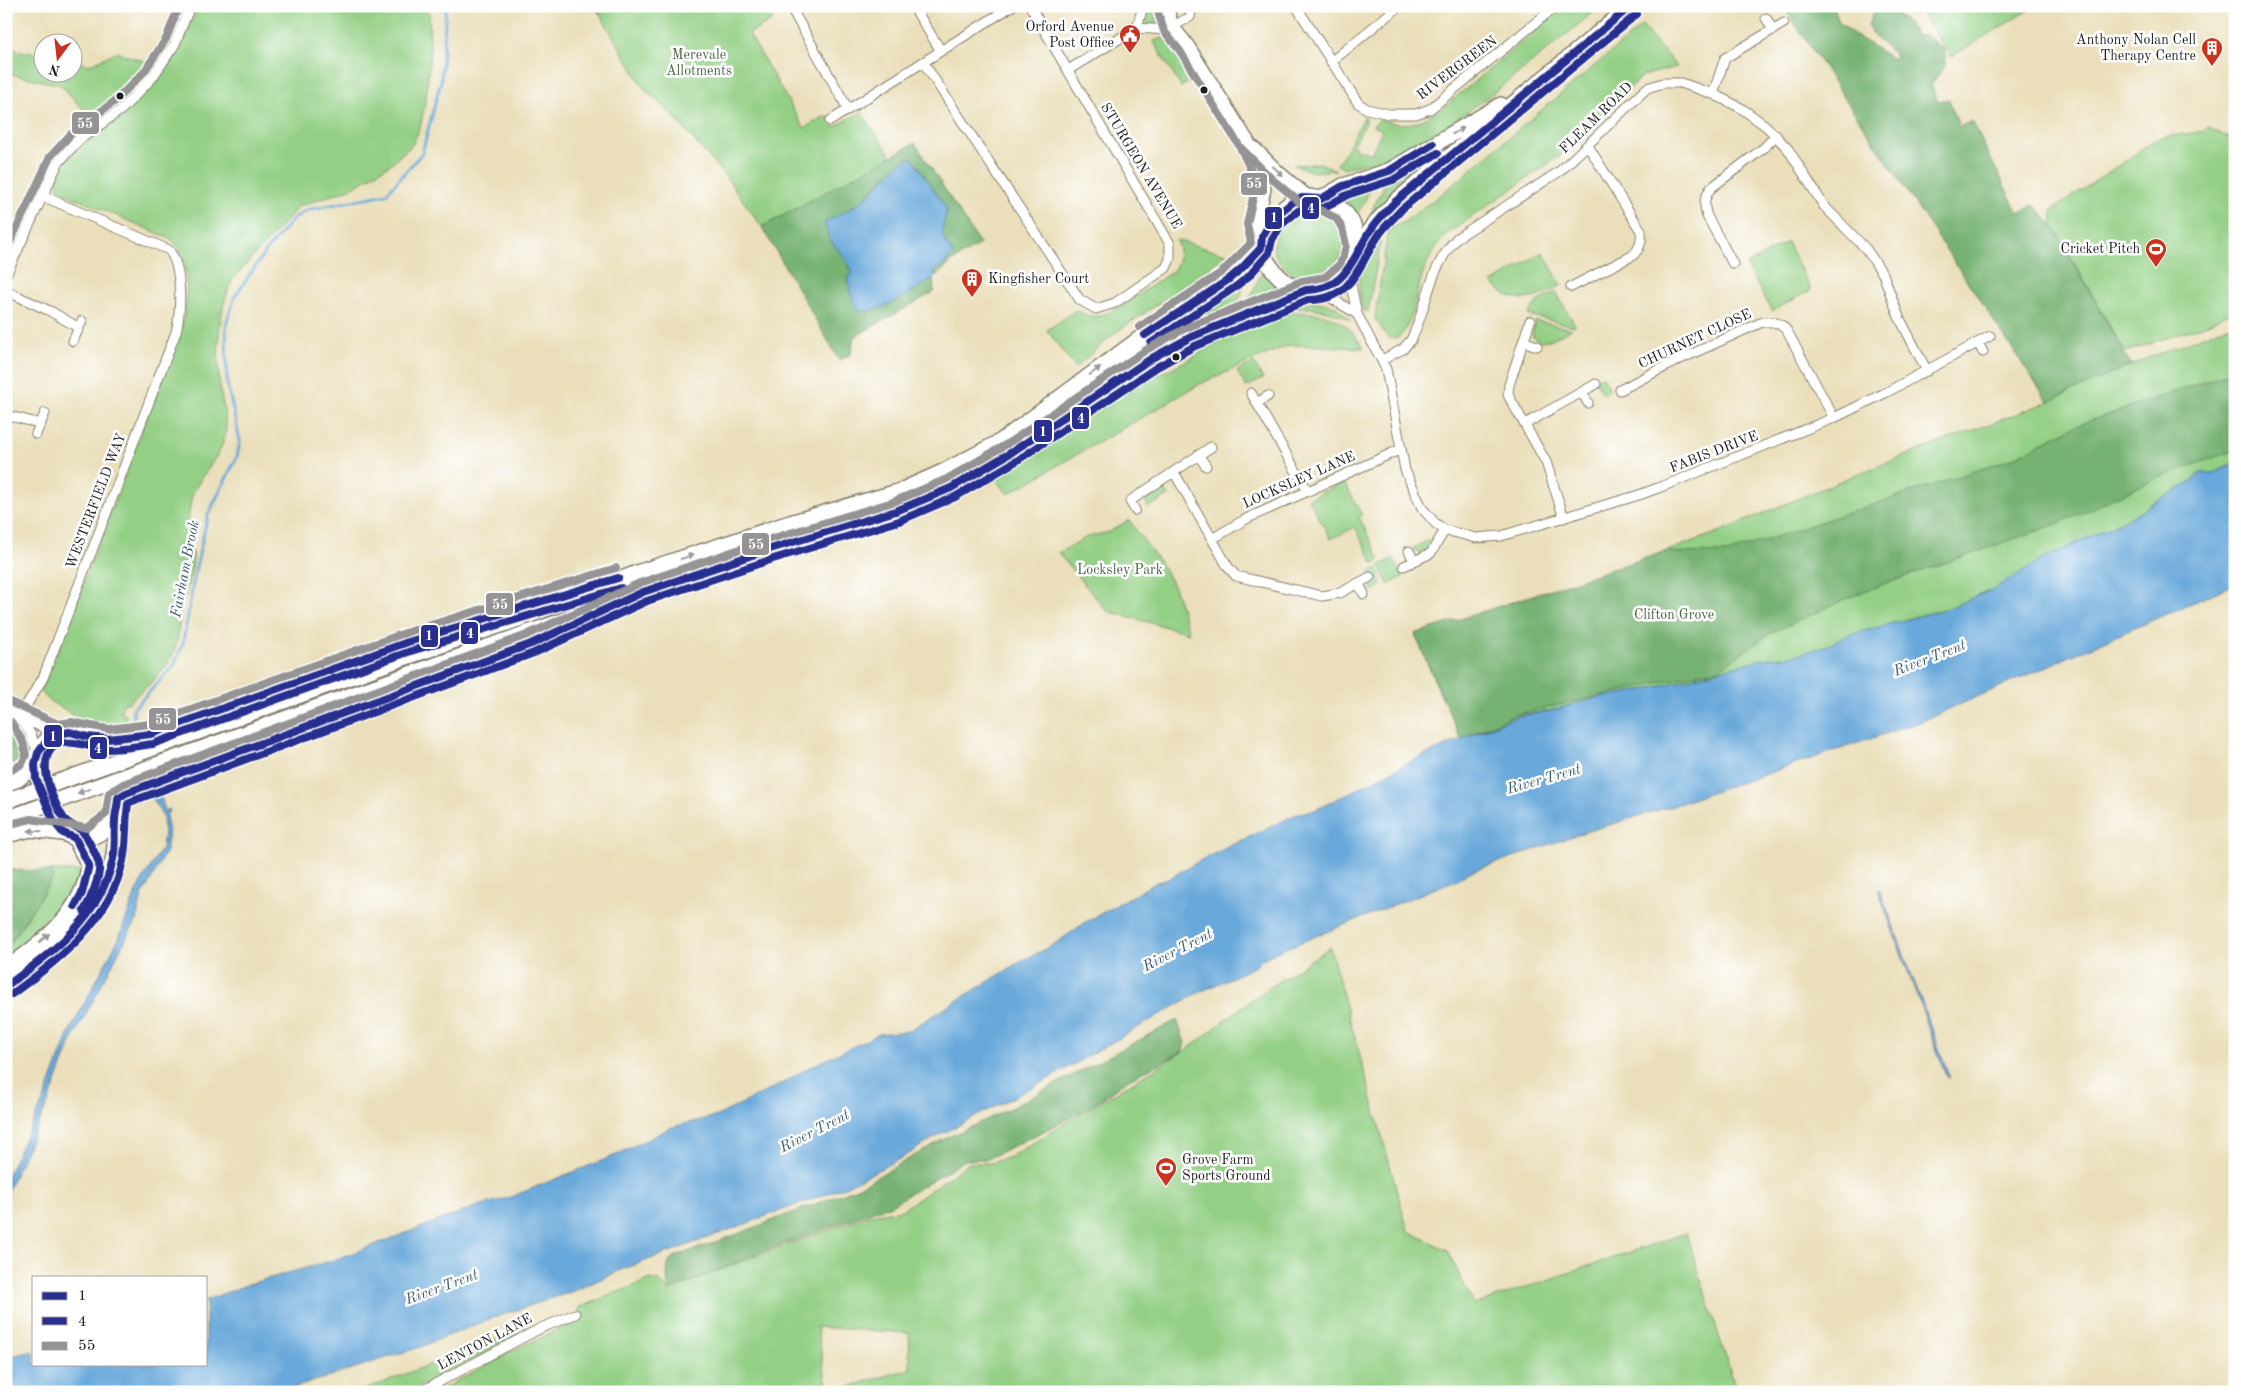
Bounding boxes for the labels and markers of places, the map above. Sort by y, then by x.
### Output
place label: Orford Avenue Post Office [1025,20,1114,50]
public building icon: Orford Avenue Post Office [1118,23,1142,54]
place label: Anthony Nolan Cell Therapy Centre [2076,33,2196,63]
building icon: Anthony Nolan Cell Therapy Centre [2200,36,2224,67]
unlabelled marker [1199,85,1209,95]
unlabelled marker [115,91,125,101]
sports icon: Cricket Pitch [2144,237,2168,268]
place label: Cricket Pitch [2061,242,2140,256]
building icon: Kingfisher Court [960,267,984,298]
place label: Kingfisher Court [988,272,1089,286]
unlabelled marker [1171,352,1181,362]
place label: Grove Farm Sports Ground [1182,1153,1271,1183]
sports icon: Grove Farm Sports Ground [1154,1156,1178,1187]

